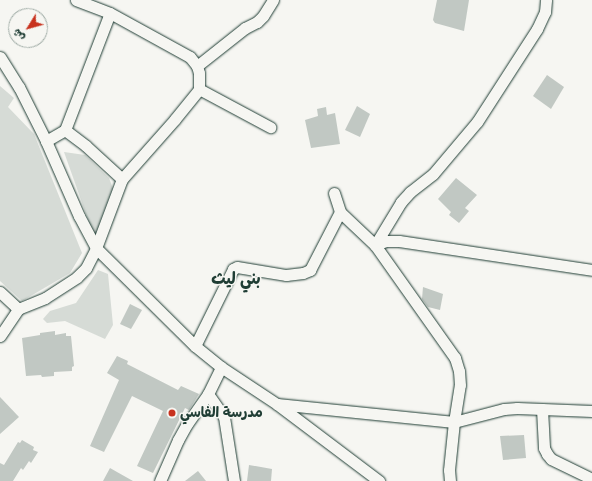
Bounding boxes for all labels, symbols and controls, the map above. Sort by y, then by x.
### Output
north arrow [8,8,48,48]
text: ش [10,26,28,44]
district label: بني ليث [211,270,261,290]
place label: مدرسة الفاسي [180,405,263,421]
marker: مدرسة الفاسي [167,408,177,418]

